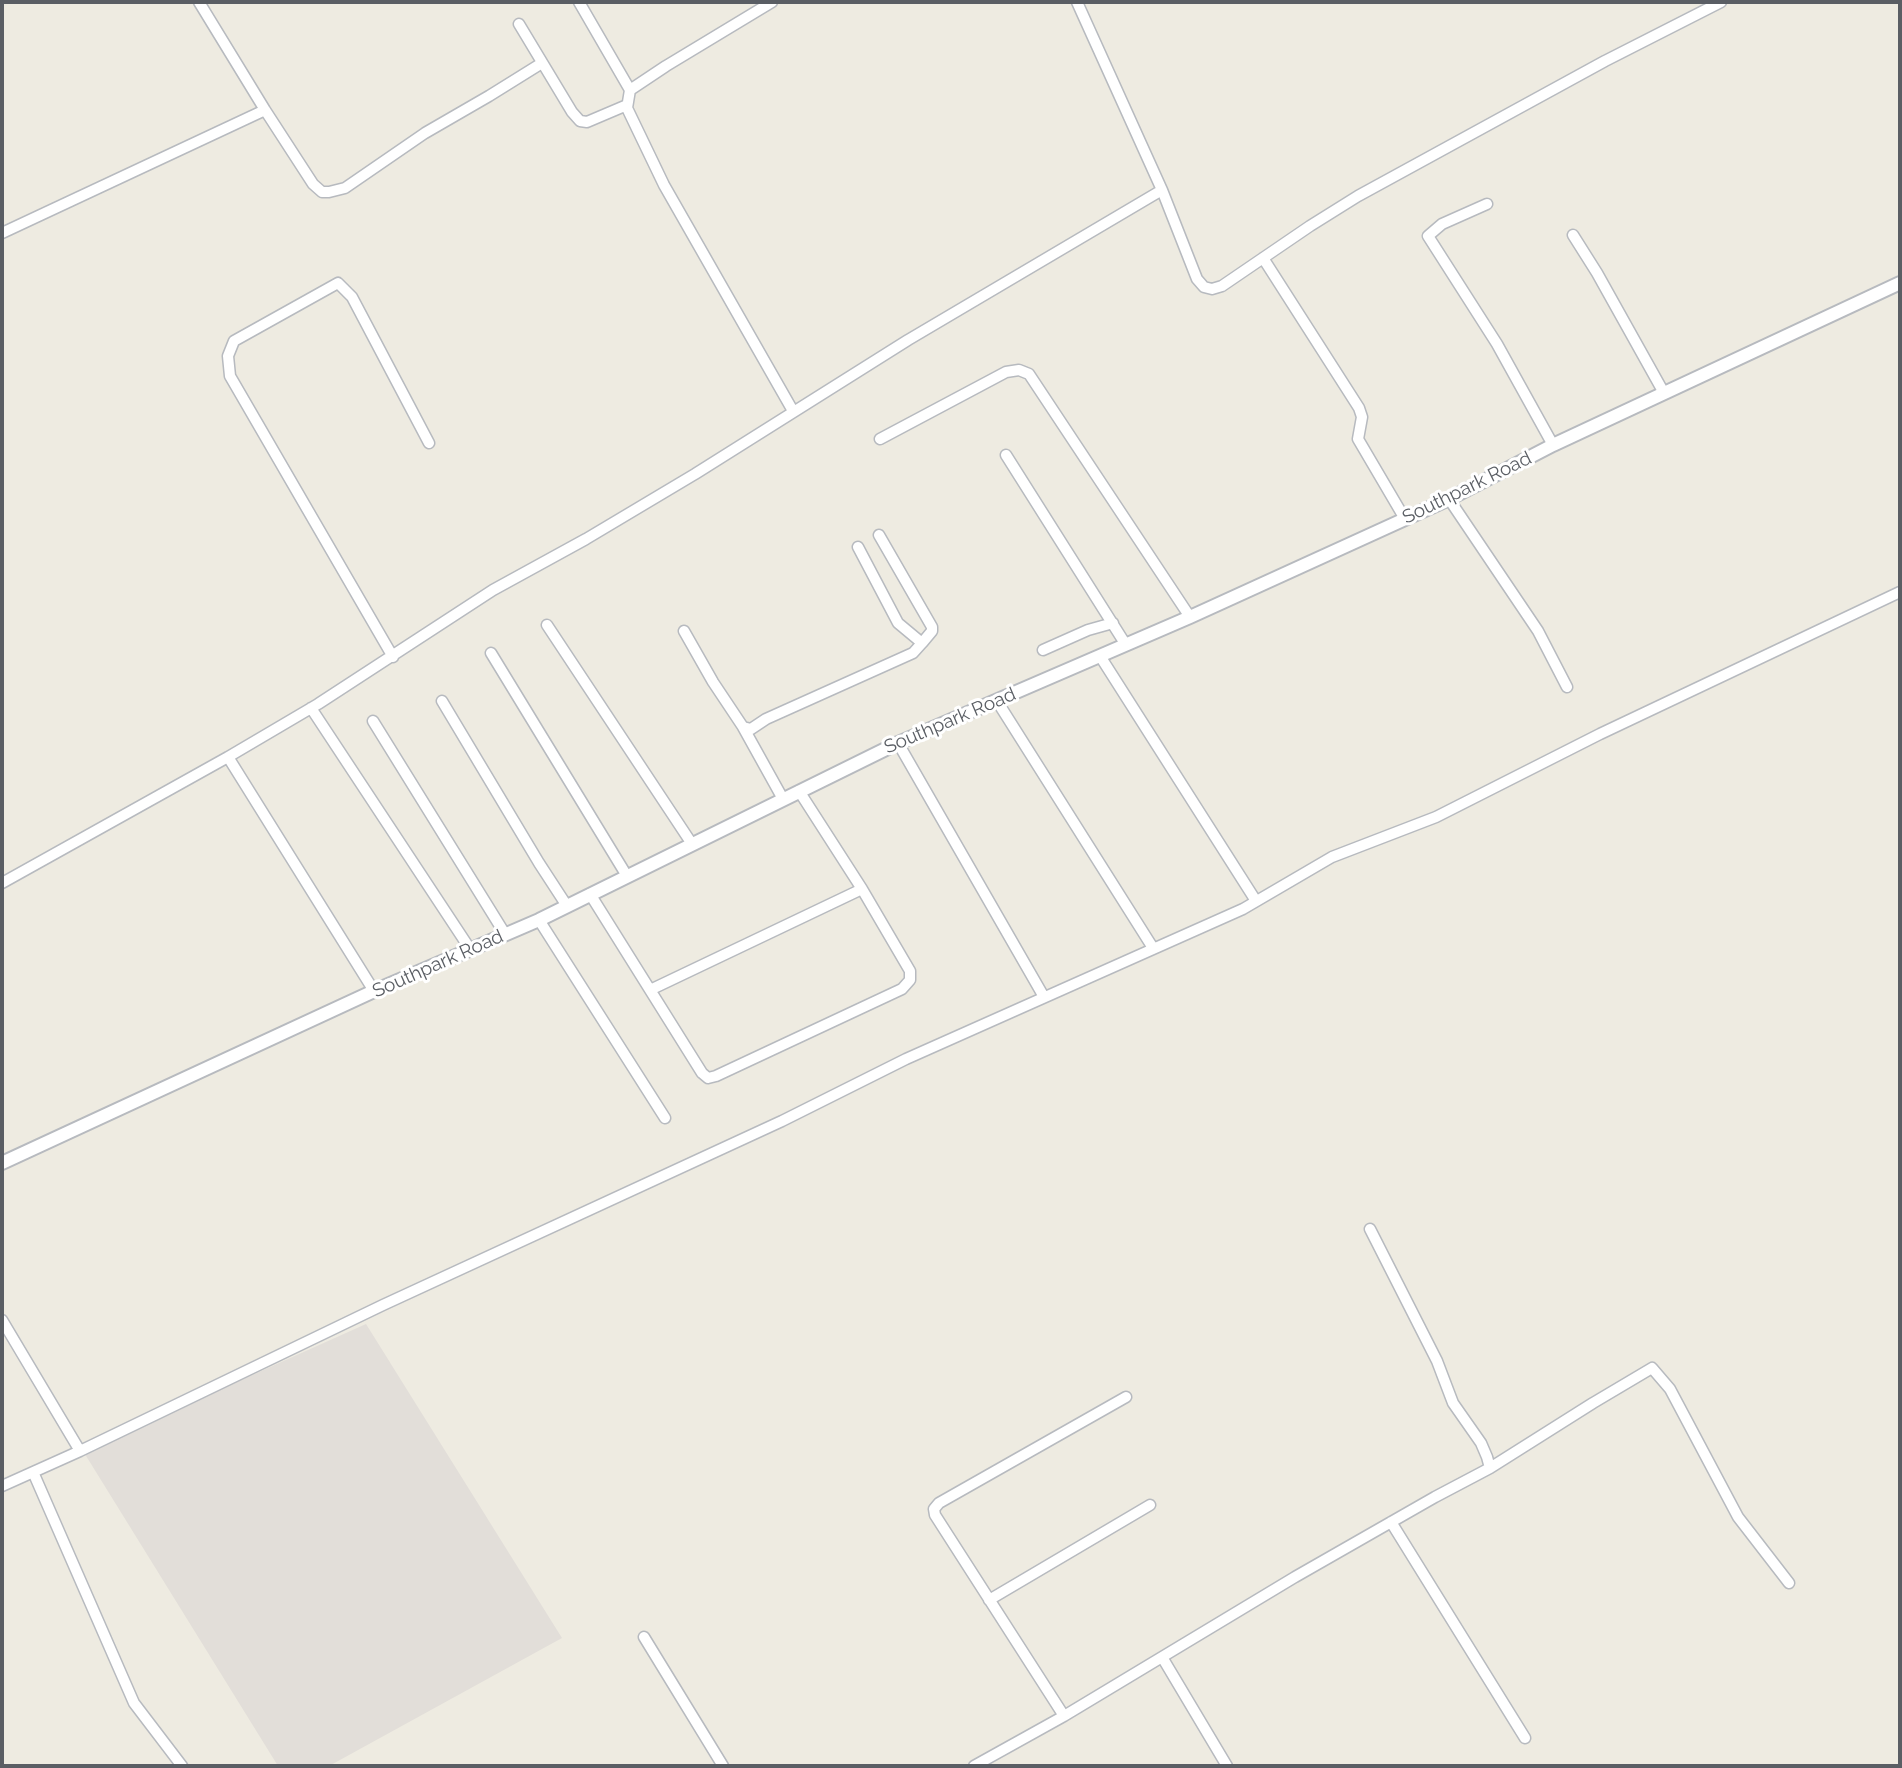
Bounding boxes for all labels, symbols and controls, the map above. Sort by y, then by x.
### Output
street label: Southpark Road [1399,447,1535,529]
street label: Southpark Road [881,683,1019,759]
street label: Southpark Road [369,925,507,1003]

